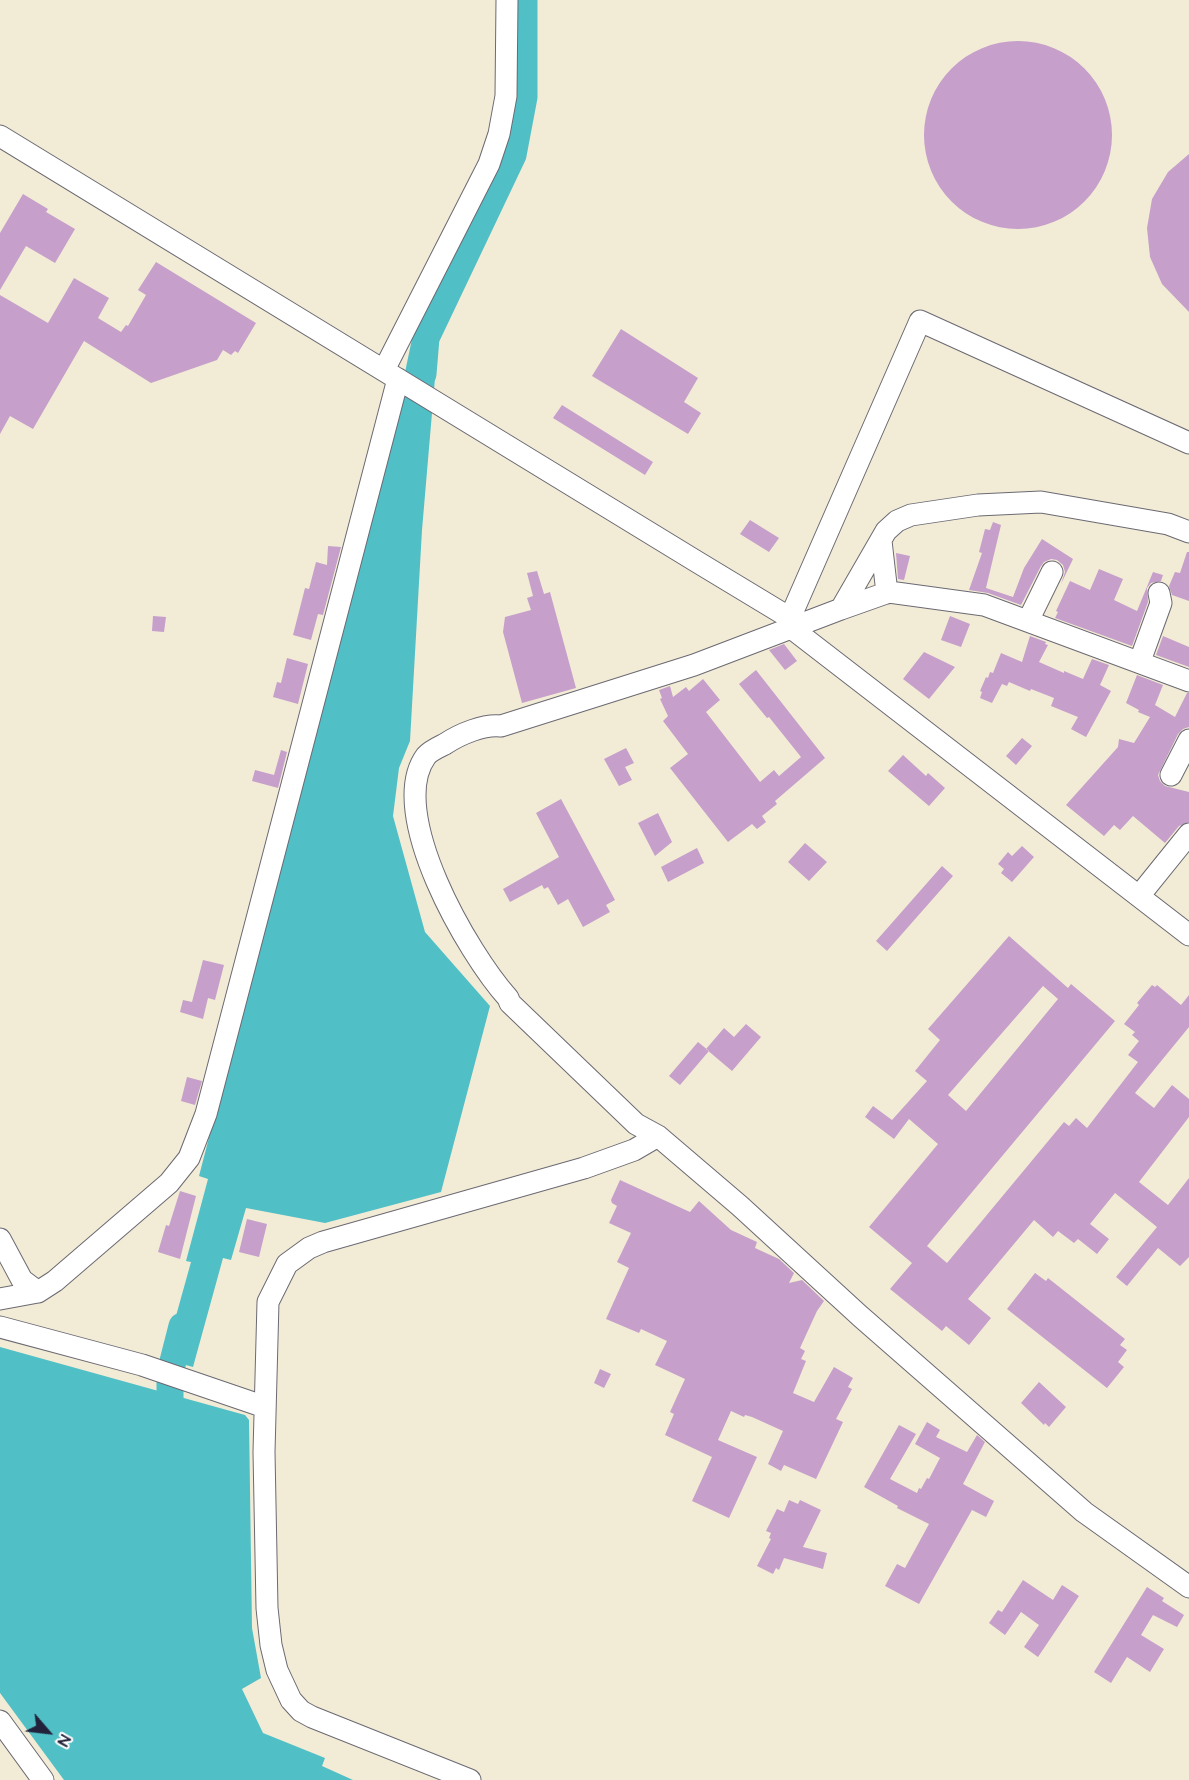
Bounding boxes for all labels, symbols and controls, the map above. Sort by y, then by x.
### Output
north arrow [18,1702,78,1762]
text: N [52,1731,76,1750]

